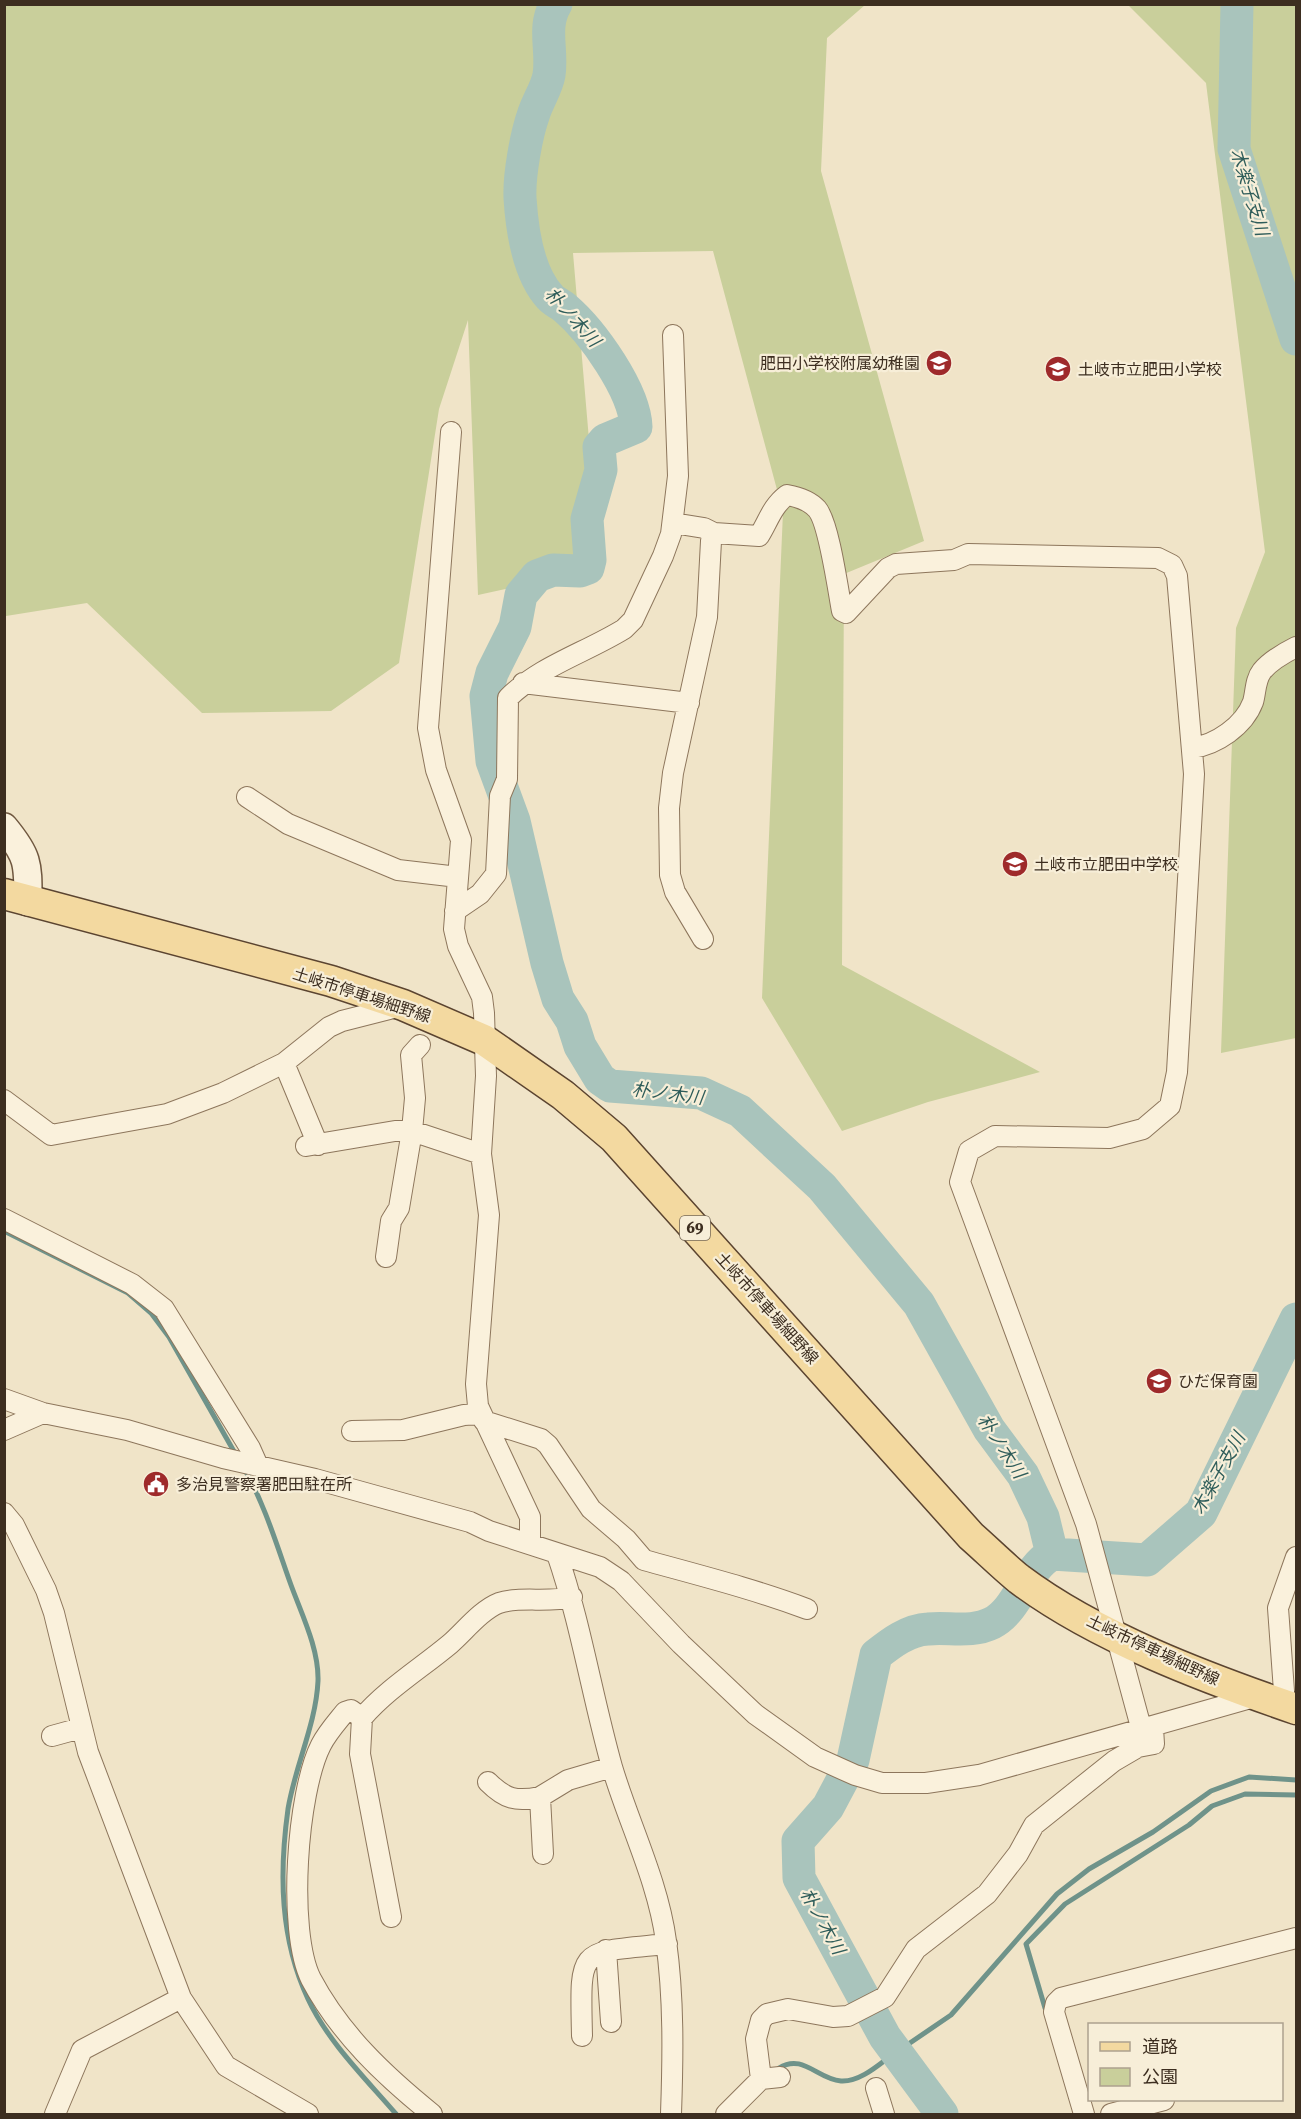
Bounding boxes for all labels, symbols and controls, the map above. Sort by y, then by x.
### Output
water label: 木楽子支川 [1227,146,1274,240]
water label: 朴ノ木川 [541,283,606,352]
school or university icon: 肥田小学校附属幼稚園 [924,348,954,378]
place label: 肥田小学校附属幼稚園 [760,354,920,373]
school or university icon: 土岐市立肥田小学校 [1043,354,1073,384]
place label: 土岐市立肥田小学校 [1078,360,1222,379]
school or university icon: 土岐市立肥田中学校 [1000,849,1030,879]
place label: 土岐市立肥田中学校 [1034,855,1178,874]
street label: 土岐市停車場細野線 [291,964,433,1026]
water label: 朴ノ木川 [631,1078,707,1108]
road number: 69 [680,1216,710,1240]
street label: 土岐市停車場細野線 [712,1248,822,1368]
school or university icon: ひだ保育園 [1144,1366,1174,1396]
place label: ひだ保育園 [1178,1372,1258,1391]
water label: 朴ノ木川 [974,1410,1032,1484]
water label: 木楽子支川 [1187,1427,1250,1517]
public building icon: 多治見警察署肥田駐在所 [141,1469,171,1499]
place label: 多治見警察署肥田駐在所 [176,1475,352,1494]
street label: 土岐市停車場細野線 [1084,1611,1222,1689]
water label: 朴ノ木川 [796,1884,851,1959]
legend [1088,2023,1283,2101]
text: 道路 [1142,2036,1178,2057]
text: 公園 [1142,2066,1178,2087]

